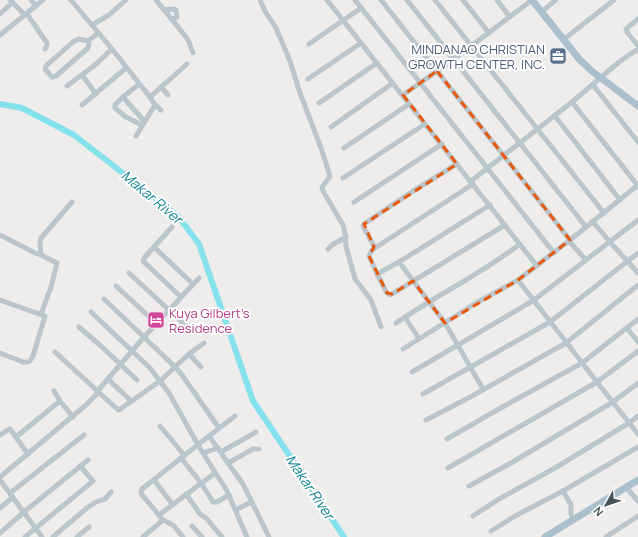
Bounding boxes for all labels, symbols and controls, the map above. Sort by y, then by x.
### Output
place label: MINDANAO CHRISTIAN GROWTH CENTER, INC. [408,40,545,73]
office icon: MINDANAO CHRISTIAN GROWTH CENTER, INC. [548,46,568,66]
water label: Makar River [118,165,188,229]
place label: Kuya Gilbert’s Residence [169,304,250,337]
hotel icon: Kuya Gilbert’s Residence [146,310,166,330]
water label: Makar River [282,451,340,524]
north arrow [586,485,626,525]
text: N [590,504,606,520]

